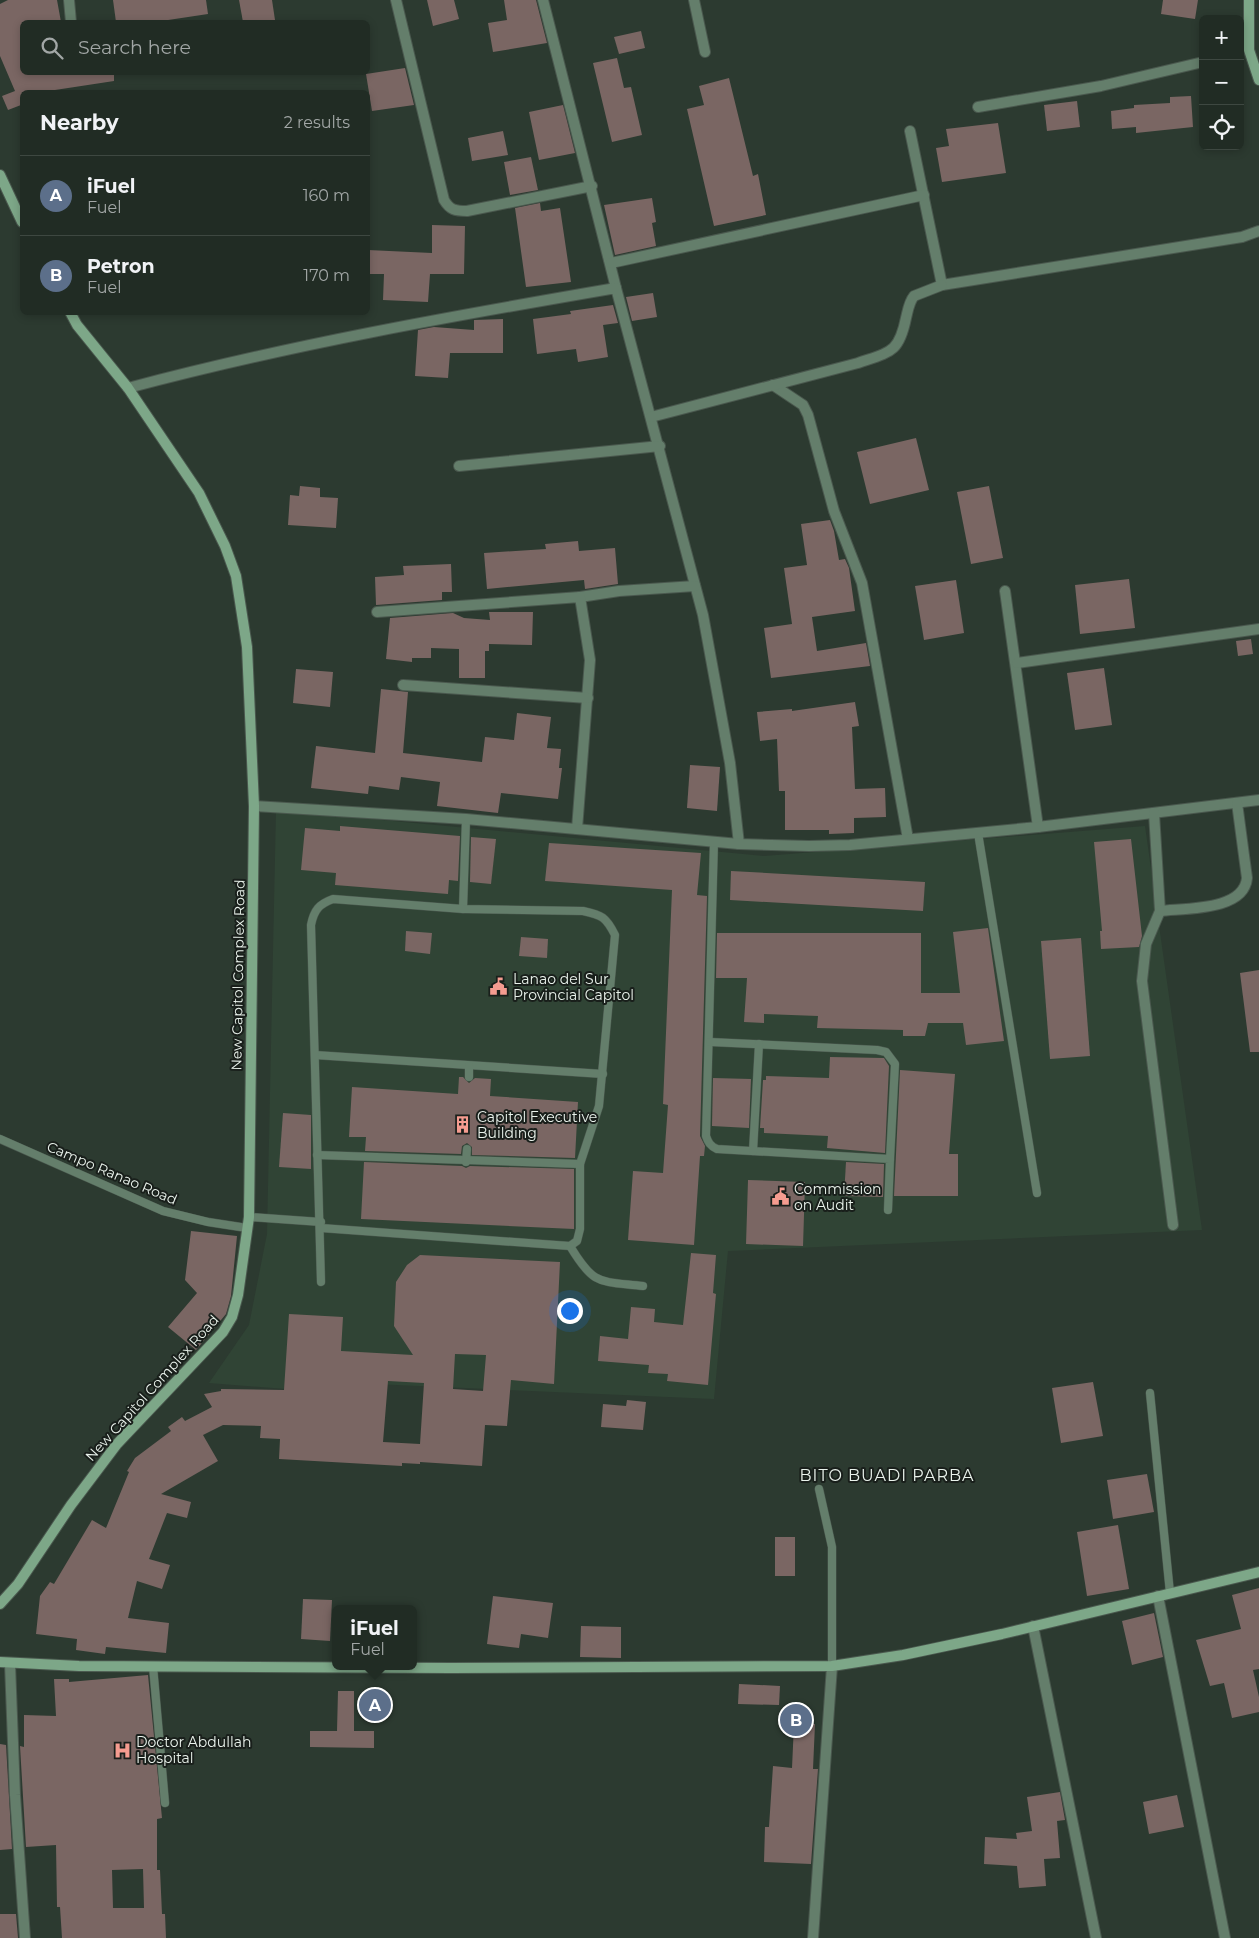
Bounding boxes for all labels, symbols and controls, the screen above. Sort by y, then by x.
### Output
map controls [1199,15,1244,150]
button: + [1199,15,1244,60]
search box [20,20,370,75]
icon: search [38,34,66,62]
text: Search here [78,36,191,59]
button: − [1199,60,1244,105]
button: locate [1199,105,1244,150]
text: Nearby [40,110,119,135]
text: 2 results [284,113,350,132]
text: iFuel [87,175,135,198]
text: A [50,186,62,205]
text: 160 m [303,186,350,205]
text: Fuel [87,198,122,217]
text: Petron [87,255,155,278]
text: B [50,266,62,285]
text: 170 m [303,266,350,285]
text: Fuel [87,278,122,297]
street label: New Capitol Complex Road [227,879,249,1071]
place label: Lanao del Sur Provincial Capitol [513,970,634,1004]
public building icon: Lanao del Sur Provincial Capitol [489,977,509,997]
place label: Capitol Executive Building [477,1108,597,1142]
building icon: Capitol Executive Building [453,1115,473,1135]
street label: Campo Ranao Road [44,1137,180,1209]
place label: Commission on Audit [794,1180,882,1214]
public building icon: Commission on Audit [770,1187,790,1207]
your location [557,1298,583,1324]
street label: New Capitol Complex Road [81,1311,223,1465]
district label: BITO BUADI PARBA [799,1466,975,1485]
popup [332,1605,417,1670]
text: iFuel [350,1617,399,1640]
text: Fuel [350,1640,385,1659]
pin: A [359,1686,391,1724]
pin: B [780,1701,812,1739]
place label: Doctor Abdullah Hospital [136,1733,251,1767]
hospital icon: Doctor Abdullah Hospital [112,1740,132,1760]

